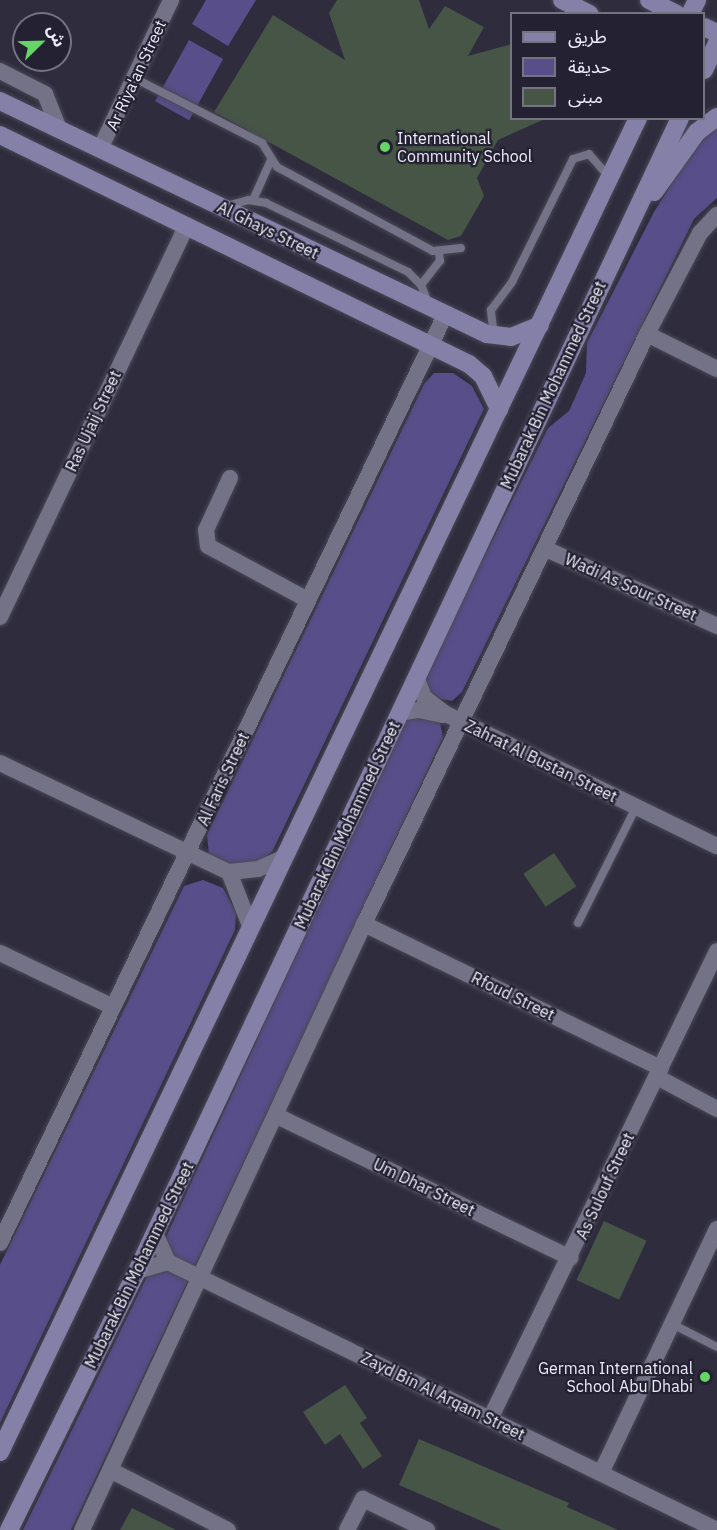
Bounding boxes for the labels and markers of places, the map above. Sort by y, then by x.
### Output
place label: International Community School [397,128,532,166]
marker: International Community School [378,140,392,154]
place label: German International School Abu Dhabi [538,1358,693,1396]
marker: German International School Abu Dhabi [698,1370,712,1384]

